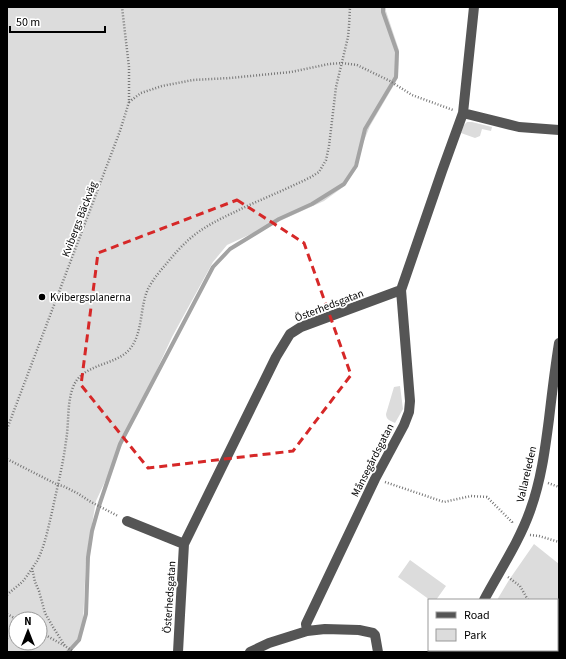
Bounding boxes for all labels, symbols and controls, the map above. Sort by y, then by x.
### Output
scale bar [10,8,105,34]
text: 50 m [16,14,40,31]
street label: Kvibergs Bäckväg [58,179,101,259]
street label: Österhedsgatan [293,285,366,325]
place label: Kvibergsplanerna [50,290,131,305]
marker: Kvibergsplanerna [37,292,47,302]
street label: Månsegårdsgatan [347,421,397,500]
street label: Vallareleden [513,445,540,504]
street label: Österhedsgatan [159,560,180,634]
legend [428,599,558,651]
text: Road [464,607,490,624]
north arrow [8,611,48,651]
text: N [24,614,32,629]
text: Park [464,627,486,644]

